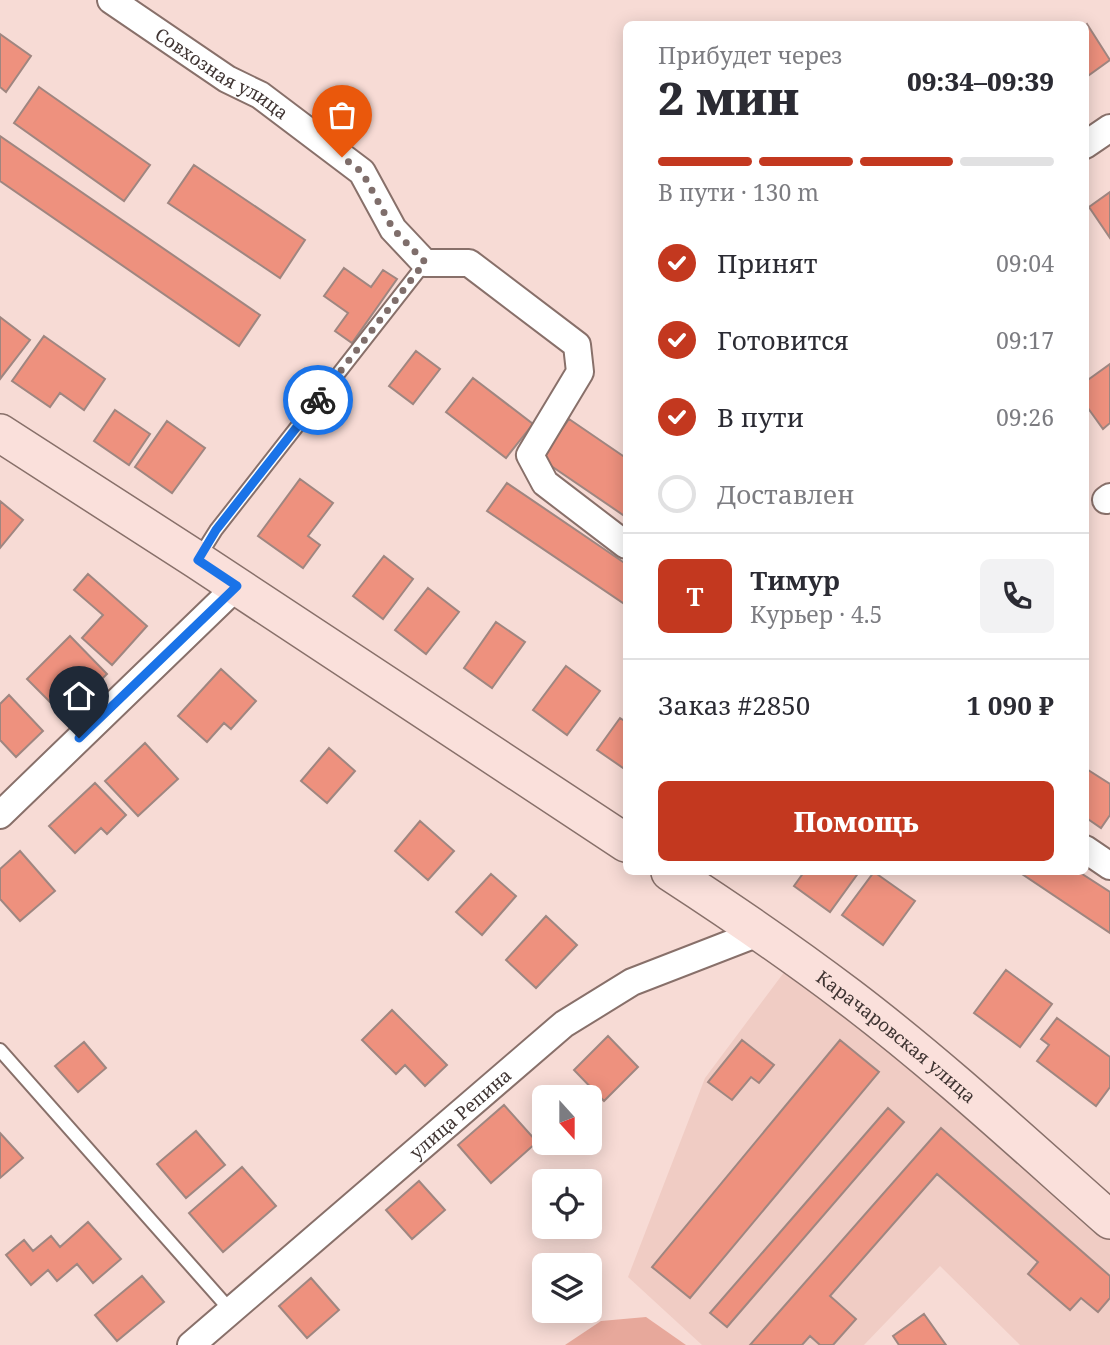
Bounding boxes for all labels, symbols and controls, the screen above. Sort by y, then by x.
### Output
street label: Совхозная улица [151,22,293,124]
text: Прибудет через [658,39,842,71]
text: 09:34–09:39 [907,63,1054,99]
text: 2 мин [658,66,799,128]
pin [312,85,372,157]
icon: bag [323,96,361,134]
text: В пути · 130 m [658,176,819,208]
icon: check [658,244,696,282]
text: Принят [717,245,818,281]
text: 09:04 [996,247,1054,279]
icon: check [658,321,696,359]
text: Готовится [717,322,849,358]
text: 09:17 [996,324,1054,356]
courier [283,365,353,435]
icon: bike [299,381,337,419]
icon: check [658,398,696,436]
text: В пути [717,399,804,435]
text: 09:26 [996,401,1054,433]
text: Доставлен [717,476,854,512]
button: phone [980,559,1054,633]
text: Тимур [750,562,840,598]
text: Т [686,578,704,614]
text: Курьер · 4.5 [750,598,882,630]
pin [49,666,109,738]
icon: home [60,677,98,715]
text: Заказ #2850 [658,687,810,723]
text: 1 090 ₽ [966,687,1054,723]
button: Помощь [658,781,1054,861]
street label: Карачаровская улица [812,965,981,1108]
street label: улица Репина [404,1063,516,1164]
north arrow [532,1085,602,1155]
map controls [532,1085,602,1323]
button: locate [532,1169,602,1239]
button: layers [532,1253,602,1323]

